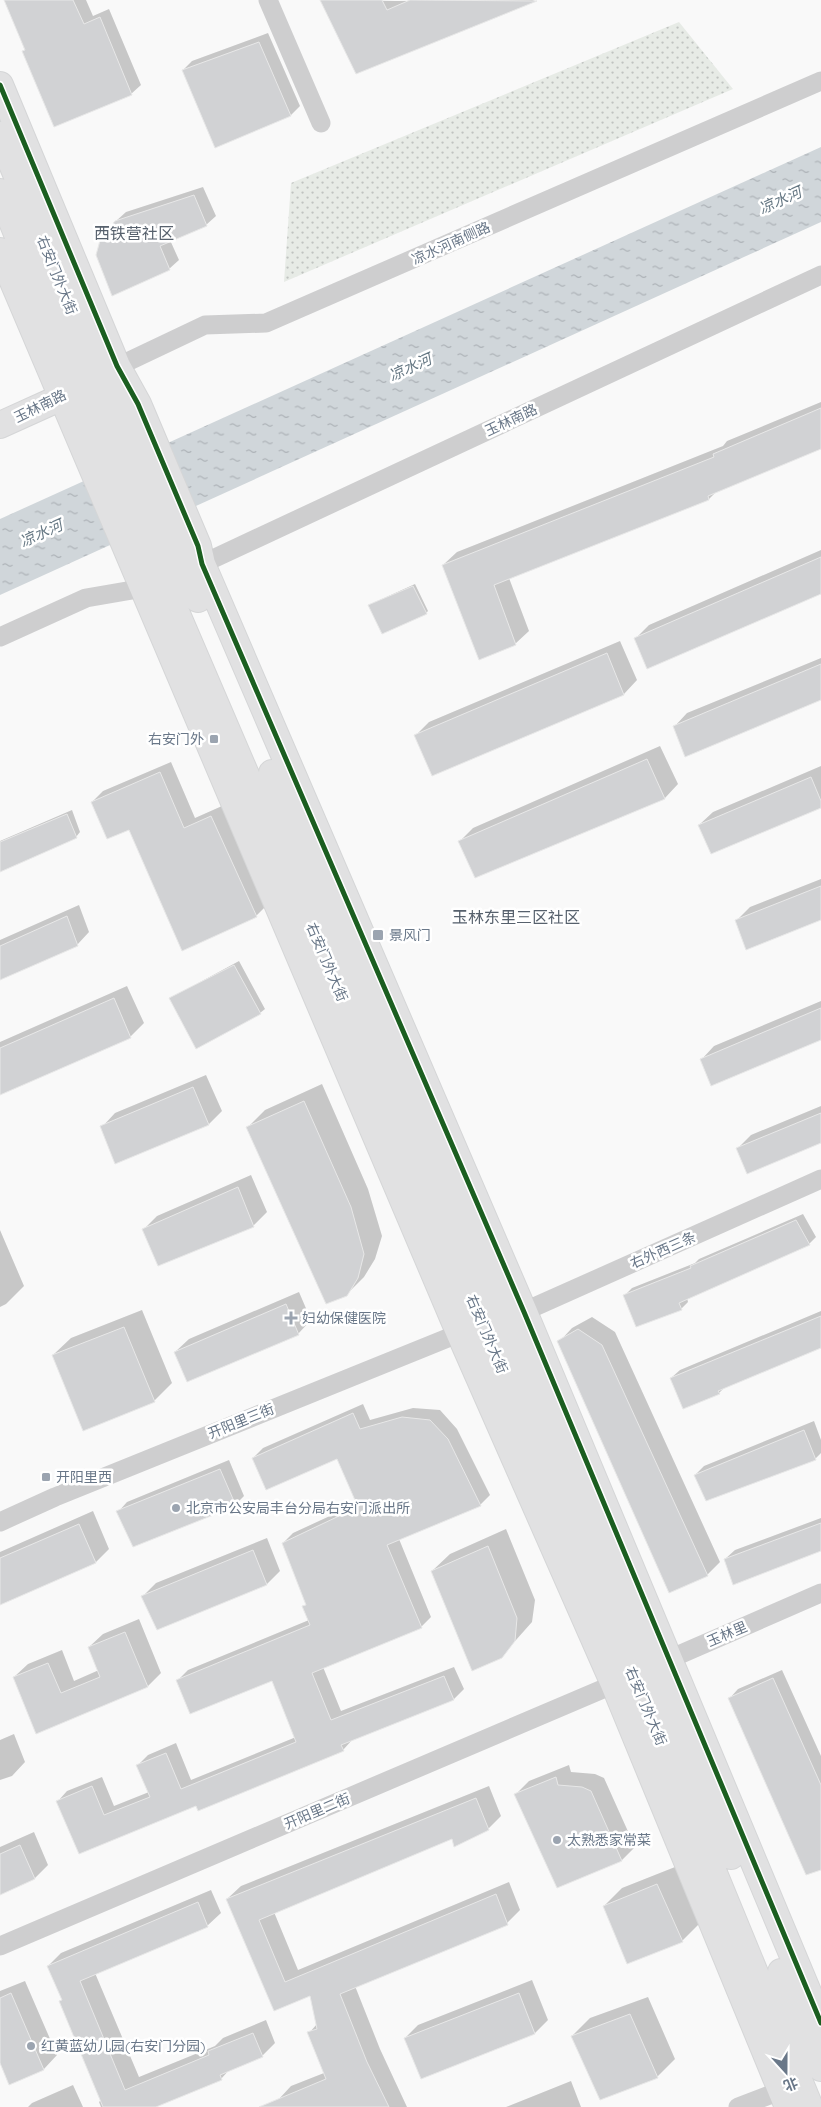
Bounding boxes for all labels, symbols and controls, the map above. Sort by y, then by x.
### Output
water label: 凉水河 [756,181,807,218]
street label: 凉水河南侧路 [409,218,493,268]
district label: 西铁营社区 [94,223,174,243]
street label: 右安门外大街 [33,233,81,317]
water label: 凉水河 [386,348,437,385]
street label: 玉林南路 [11,386,69,426]
street label: 玉林南路 [482,400,540,440]
water label: 凉水河 [17,514,68,551]
place label: 右安门外 [148,730,204,748]
marker: 右安门外 [208,733,220,745]
district label: 玉林东里三区社区 [452,907,580,927]
street label: 右安门外大街 [302,920,352,1004]
place label: 景风门 [389,926,431,944]
marker: 景风门 [371,928,385,942]
street label: 右外西三条 [627,1228,699,1272]
street label: 右安门外大街 [462,1292,512,1376]
place label: 妇幼保健医院 [302,1309,386,1327]
marker: 妇幼保健医院 [284,1311,298,1325]
street label: 开阳里三街 [205,1400,277,1442]
place label: 开阳里西 [56,1468,112,1486]
marker: 开阳里西 [40,1471,52,1483]
place label: 北京市公安局丰台分局右安门派出所 [186,1499,410,1517]
marker: 北京市公安局丰台分局右安门派出所 [170,1502,182,1514]
street label: 玉林里 [704,1618,750,1650]
street label: 右安门外大街 [621,1664,671,1748]
street label: 开阳里二街 [281,1789,353,1833]
place label: 太熟悉家常菜 [567,1831,651,1849]
marker: 太熟悉家常菜 [551,1834,563,1846]
place label: 红黄蓝幼儿园(右安门分园) [41,2037,205,2055]
marker: 红黄蓝幼儿园(右安门分园) [25,2040,37,2052]
north arrow [761,2047,811,2097]
text: 北 [781,2073,800,2095]

